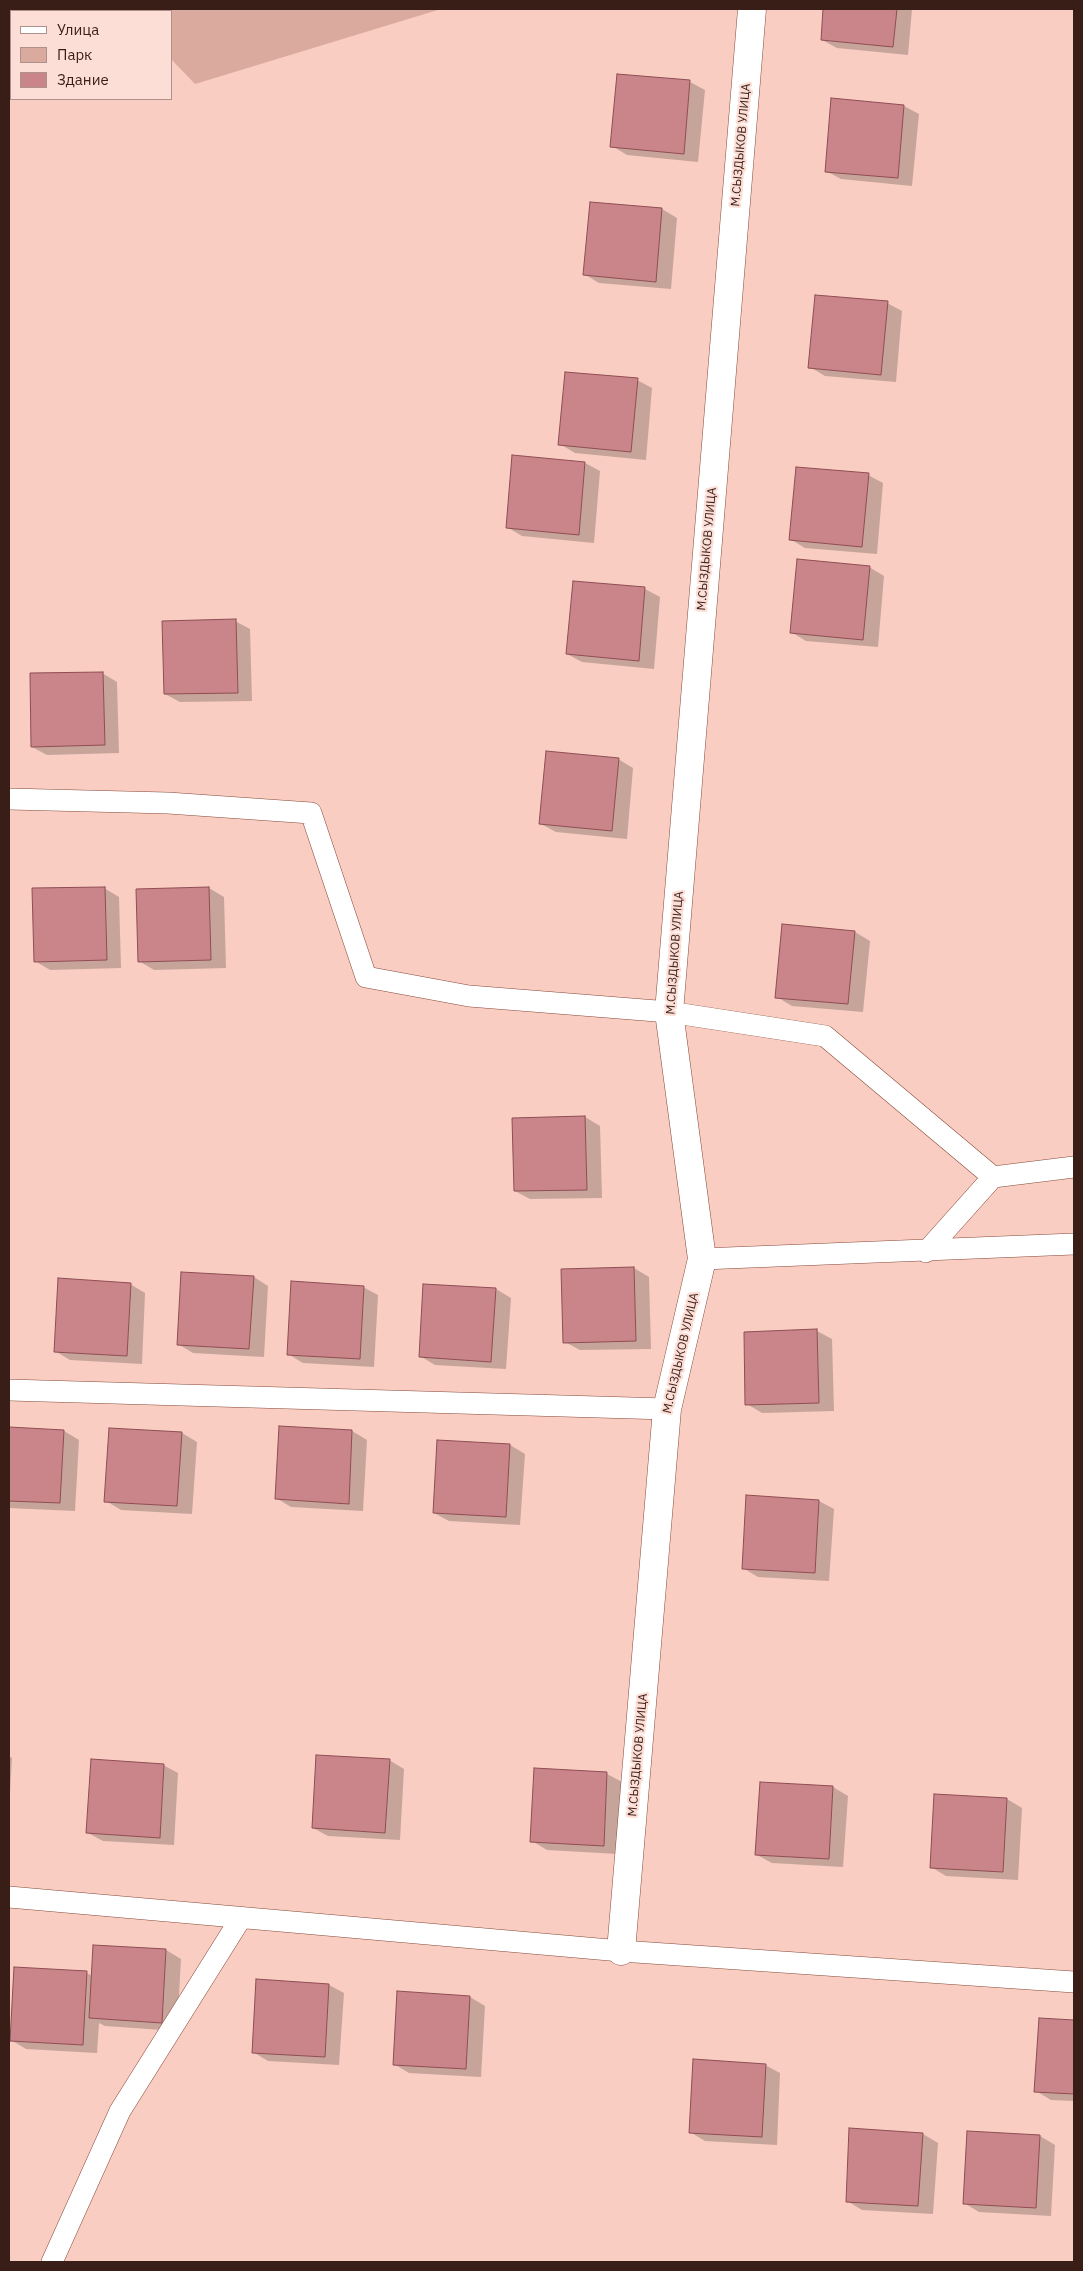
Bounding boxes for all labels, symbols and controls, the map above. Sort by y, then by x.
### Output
legend [10,10,172,100]
text: Улица [57,20,99,39]
text: Парк [57,45,92,64]
text: Здание [57,70,109,89]
street label: М.СЫЗДЫКОВ УЛИЦА [728,83,754,207]
street label: М.СЫЗДЫКОВ УЛИЦА [694,487,720,611]
street label: М.СЫЗДЫКОВ УЛИЦА [664,891,686,1015]
street label: М.СЫЗДЫКОВ УЛИЦА [660,1291,702,1415]
street label: М.СЫЗДЫКОВ УЛИЦА [625,1693,651,1817]

